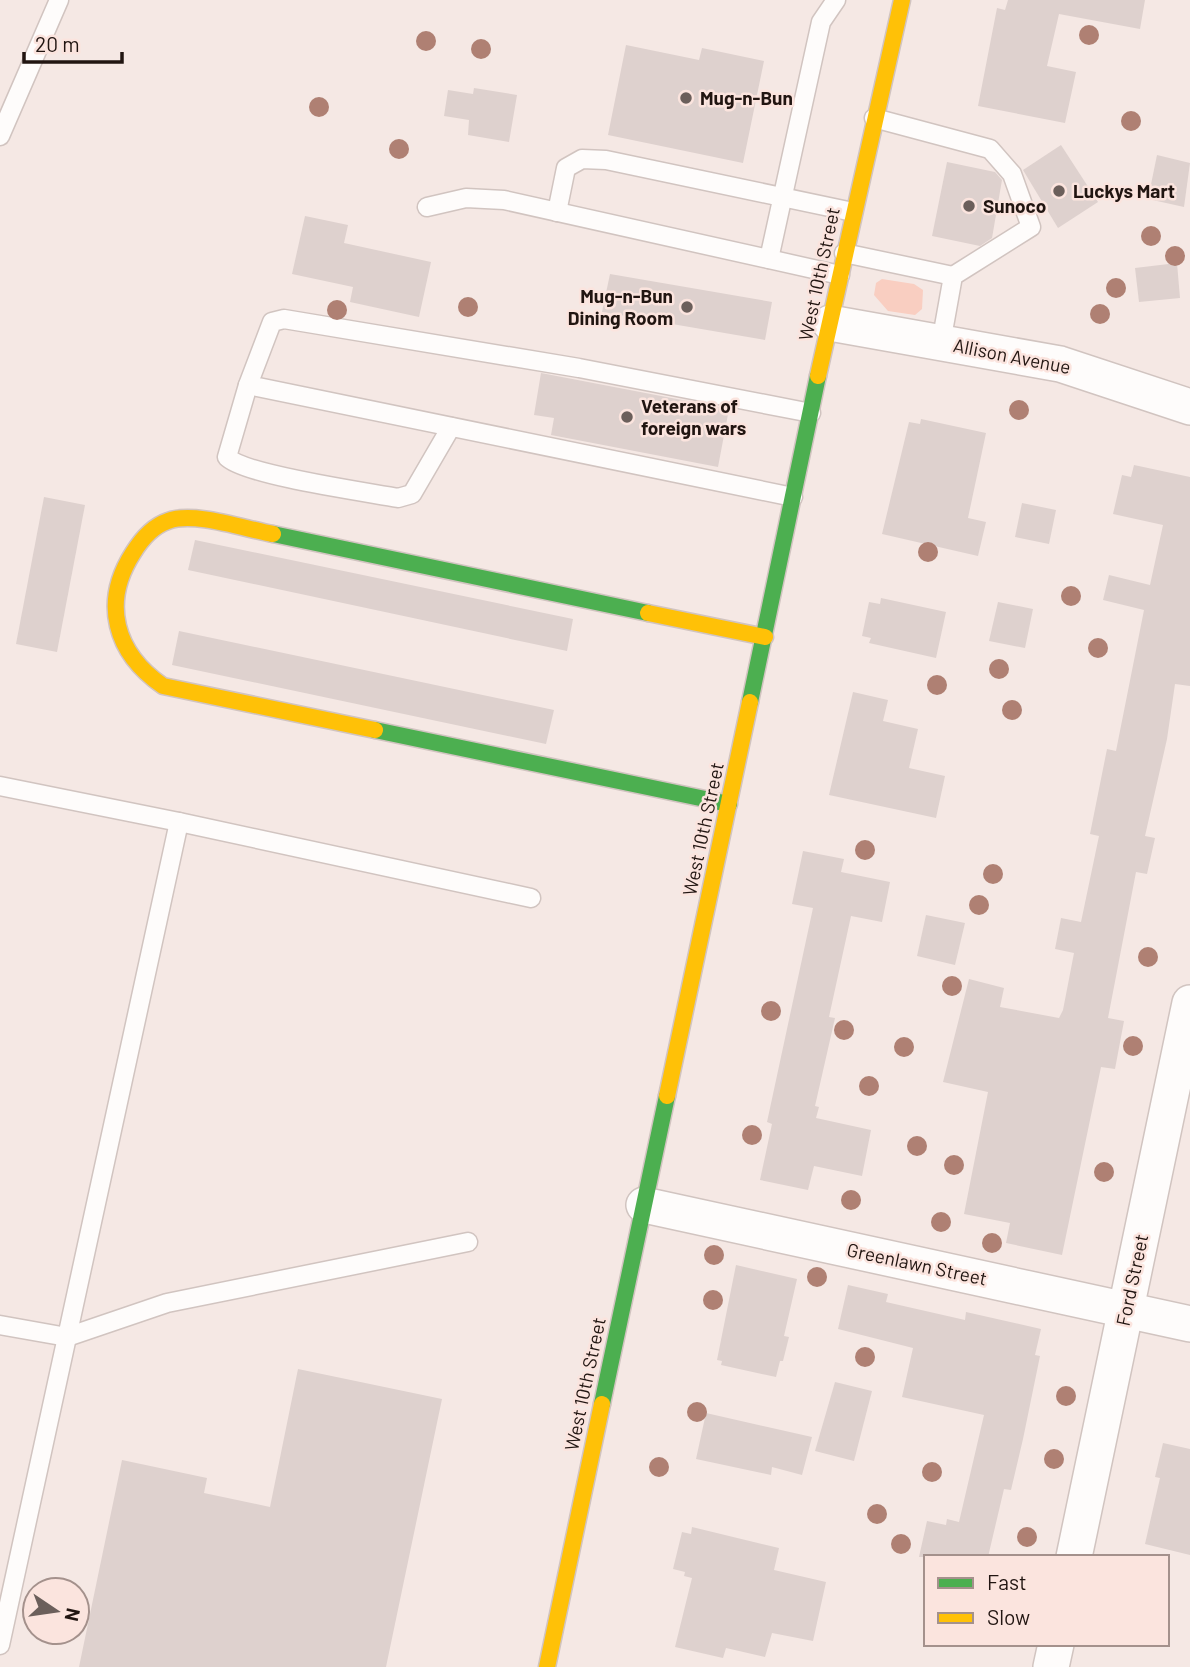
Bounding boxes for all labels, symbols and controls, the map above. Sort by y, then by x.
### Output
scale bar [24,21,122,65]
text: 20 m [35,31,80,56]
place label: Mug-n-Bun [700,86,793,109]
marker: Mug-n-Bun [678,90,694,106]
place label: Luckys Mart [1073,179,1175,202]
marker: Luckys Mart [1051,183,1067,199]
place label: Sunoco [983,194,1046,217]
marker: Sunoco [961,198,977,214]
street label: West 10th Street [793,205,844,343]
place label: Mug-n-Bun Dining Room [568,284,673,329]
marker: Mug-n-Bun Dining Room [679,299,695,315]
street label: Allison Avenue [951,333,1073,378]
place label: Veterans of foreign wars [641,394,746,439]
marker: Veterans of foreign wars [619,409,635,425]
street label: West 10th Street [677,760,728,898]
street label: Ford Street [1111,1232,1152,1328]
street label: Greenlawn Street [845,1237,989,1290]
street label: West 10th Street [559,1315,610,1453]
legend [924,1555,1169,1646]
text: Fast [987,1569,1027,1594]
north arrow [21,1576,91,1646]
text: Slow [987,1604,1030,1629]
text: N [60,1606,86,1624]

